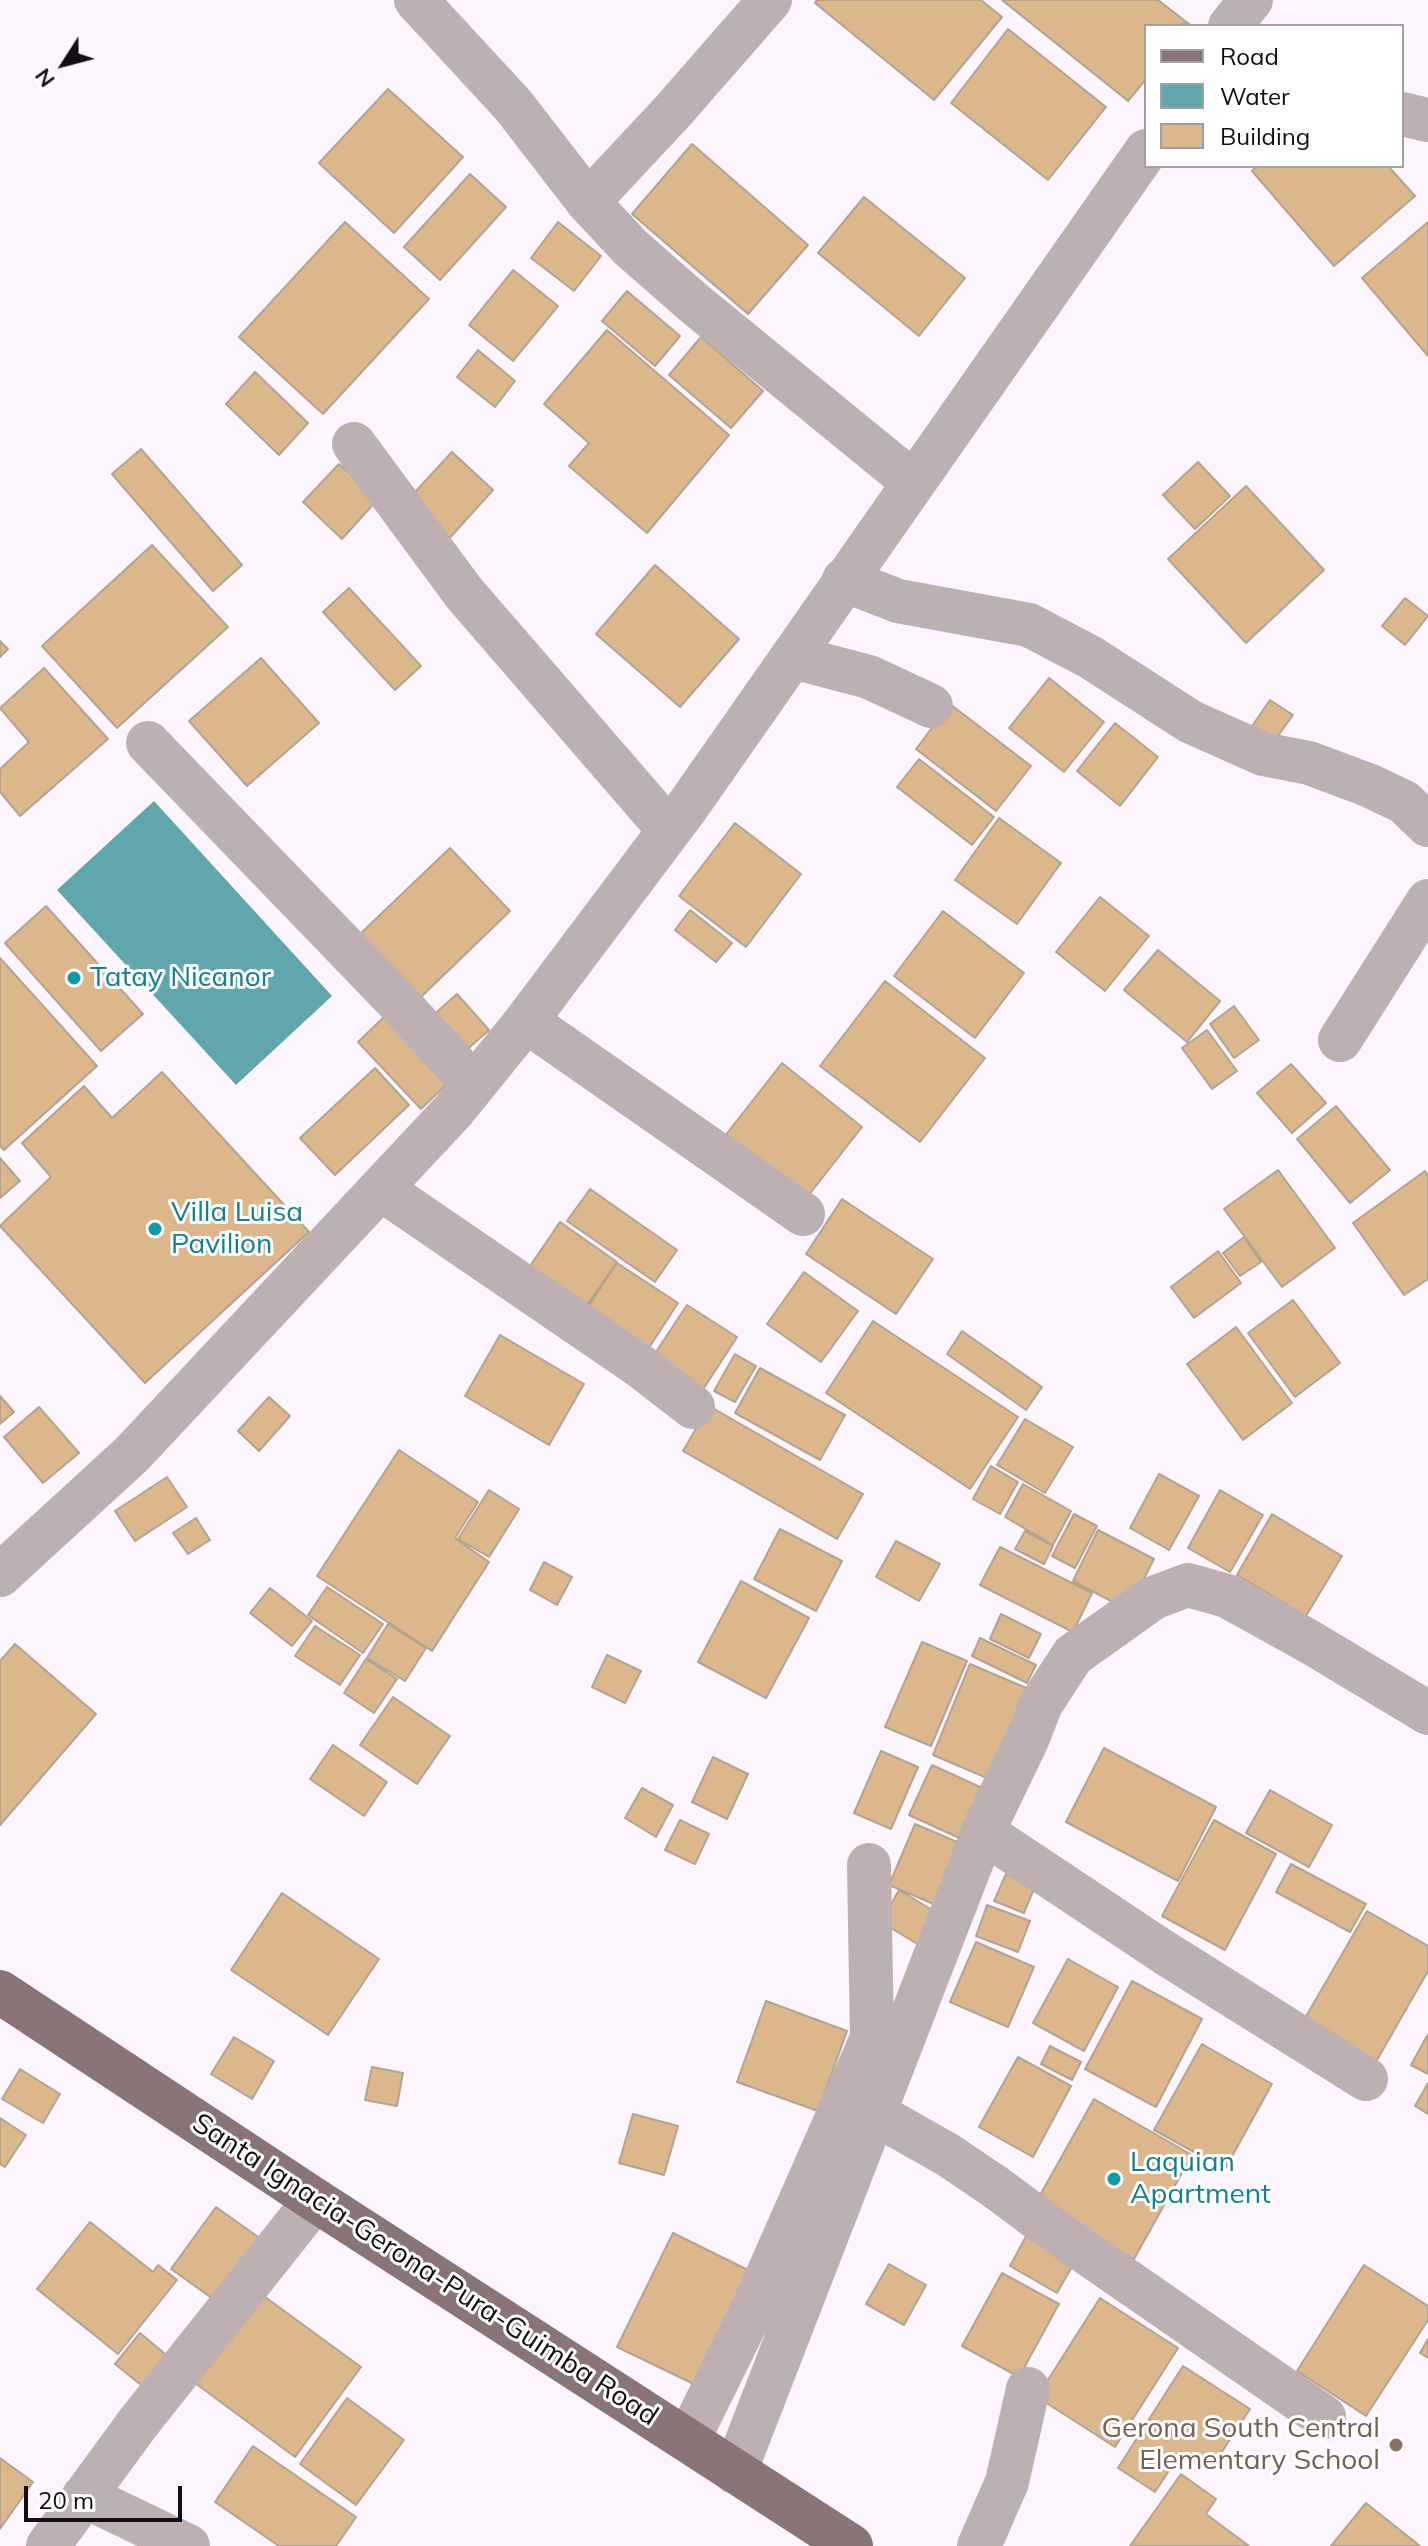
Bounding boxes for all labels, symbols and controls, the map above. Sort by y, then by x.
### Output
north arrow [24,24,104,104]
legend [1144,24,1404,168]
text: Road [1220,41,1279,71]
text: N [28,63,61,93]
text: Water [1220,81,1290,111]
text: Building [1220,121,1310,151]
place label: Tatay Nicanor [90,961,271,995]
marker: Tatay Nicanor [65,969,83,987]
place label: Villa Luisa Pavilion [171,1196,303,1262]
marker: Villa Luisa Pavilion [146,1220,164,1238]
street label: Santa Ignacia-Gerona-Pura-Guimba Road [186,2107,664,2433]
place label: Laquian Apartment [1130,2146,1271,2212]
marker: Laquian Apartment [1105,2170,1123,2188]
place label: Gerona South Central Elementary School [1102,2412,1380,2478]
marker: Gerona South Central Elementary School [1387,2436,1405,2454]
scale bar [28,2470,186,2520]
text: 20 m [38,2485,94,2515]

